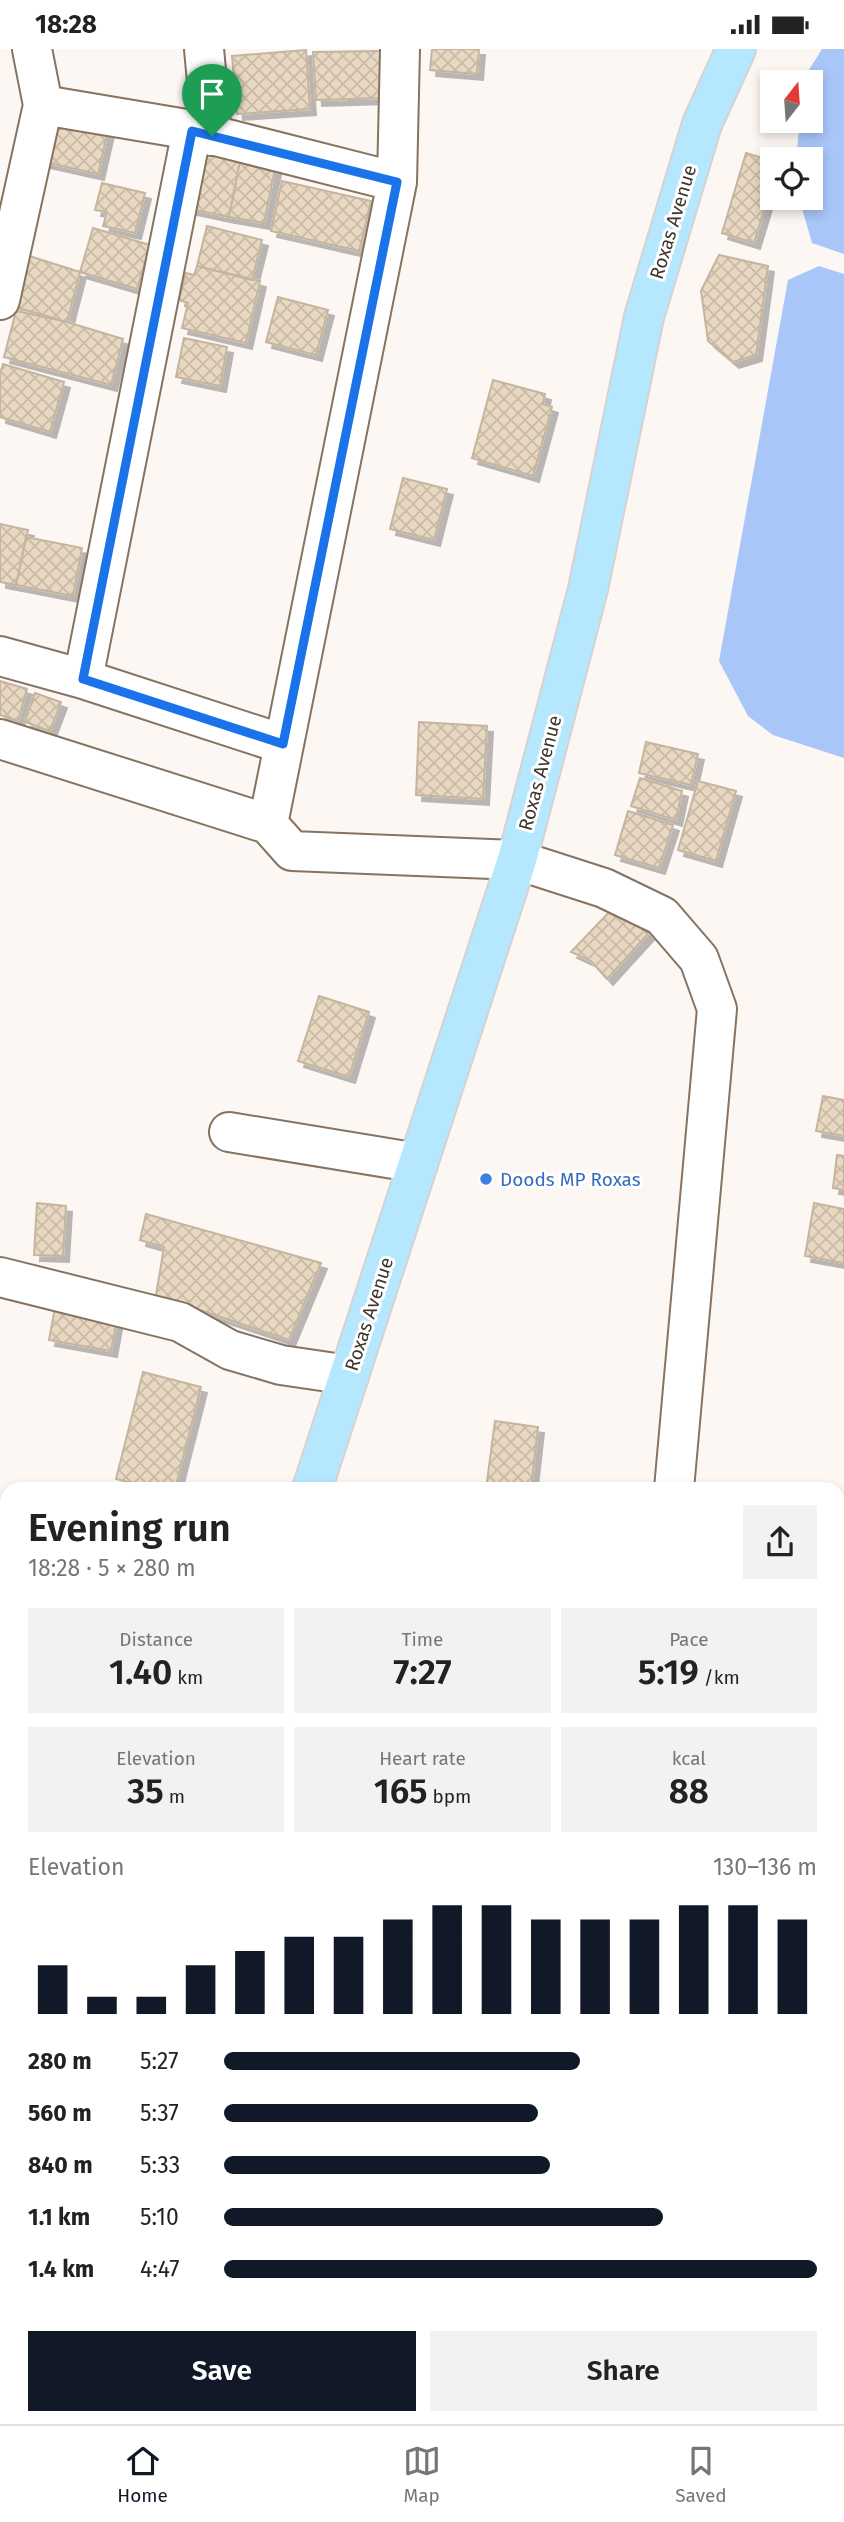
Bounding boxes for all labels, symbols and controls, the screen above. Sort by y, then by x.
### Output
text: 18:28 [35,9,97,40]
pin [182,64,242,136]
north arrow [760,70,822,133]
map controls [760,70,823,210]
icon: arrive [193,75,231,113]
button: locate [760,147,823,210]
street label: Roxas Avenue [645,162,701,282]
street label: Roxas Avenue [514,713,566,833]
place label: Doods MP Roxas [500,1168,641,1191]
marker: Doods MP Roxas [478,1171,494,1187]
street label: Roxas Avenue [340,1254,398,1374]
text: Evening run [28,1505,231,1551]
button: share [743,1505,817,1579]
text: 18:28 · 5 × 280 m [28,1554,196,1582]
text: Distance [119,1628,193,1651]
text: Time [402,1628,443,1651]
text: Pace [669,1628,709,1651]
text: 1.40 [109,1651,172,1693]
text: 7:27 [393,1651,452,1693]
text: 5:19 [638,1651,699,1693]
text: km [172,1666,203,1689]
text: /km [699,1666,740,1689]
text: Elevation [116,1747,196,1770]
text: Heart rate [379,1747,466,1770]
text: kcal [672,1747,706,1770]
text: 35 [127,1770,164,1812]
text: 165 [374,1770,427,1812]
text: 88 [669,1770,709,1812]
text: m [164,1785,185,1808]
text: bpm [427,1785,471,1808]
text: Elevation [28,1853,124,1881]
text: 130–136 m [713,1853,817,1881]
text: 280 m [28,2047,92,2075]
text: 5:27 [140,2047,178,2075]
text: 560 m [28,2099,92,2127]
text: 5:37 [140,2099,179,2127]
text: 840 m [28,2151,93,2179]
text: 5:33 [140,2151,180,2179]
text: 1.1 km [28,2203,90,2231]
text: 5:10 [140,2203,179,2231]
text: 1.4 km [28,2255,94,2283]
text: 4:47 [140,2255,180,2283]
button: Save [28,2331,416,2411]
button: Share [430,2331,817,2411]
tab: Home [117,2442,168,2507]
tab: Map [403,2442,441,2507]
tab: Saved [675,2442,727,2507]

